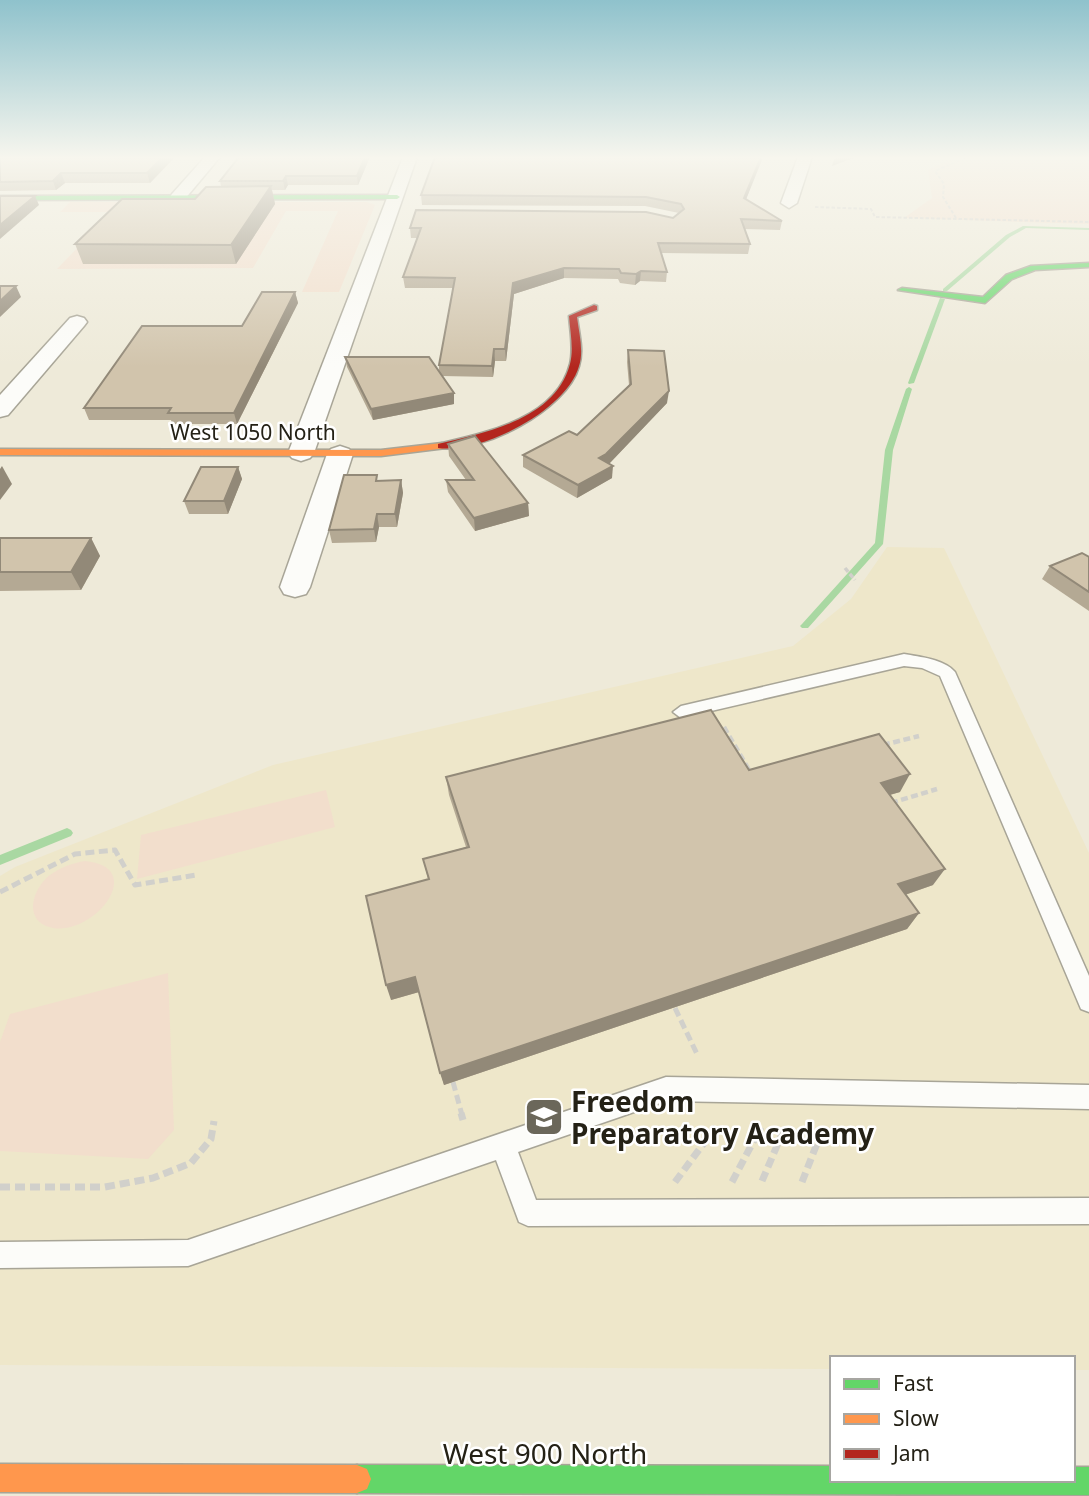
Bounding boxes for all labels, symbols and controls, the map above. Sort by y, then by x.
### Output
street label: West 1050 North [170,418,336,446]
place label: Freedom Preparatory Academy [571,1082,874,1152]
school or university icon: Freedom Preparatory Academy [523,1096,565,1138]
legend [830,1356,1075,1482]
text: Fast [893,1369,934,1397]
text: Slow [893,1404,939,1432]
street label: West 900 North [443,1434,647,1472]
text: Jam [891,1439,930,1467]

